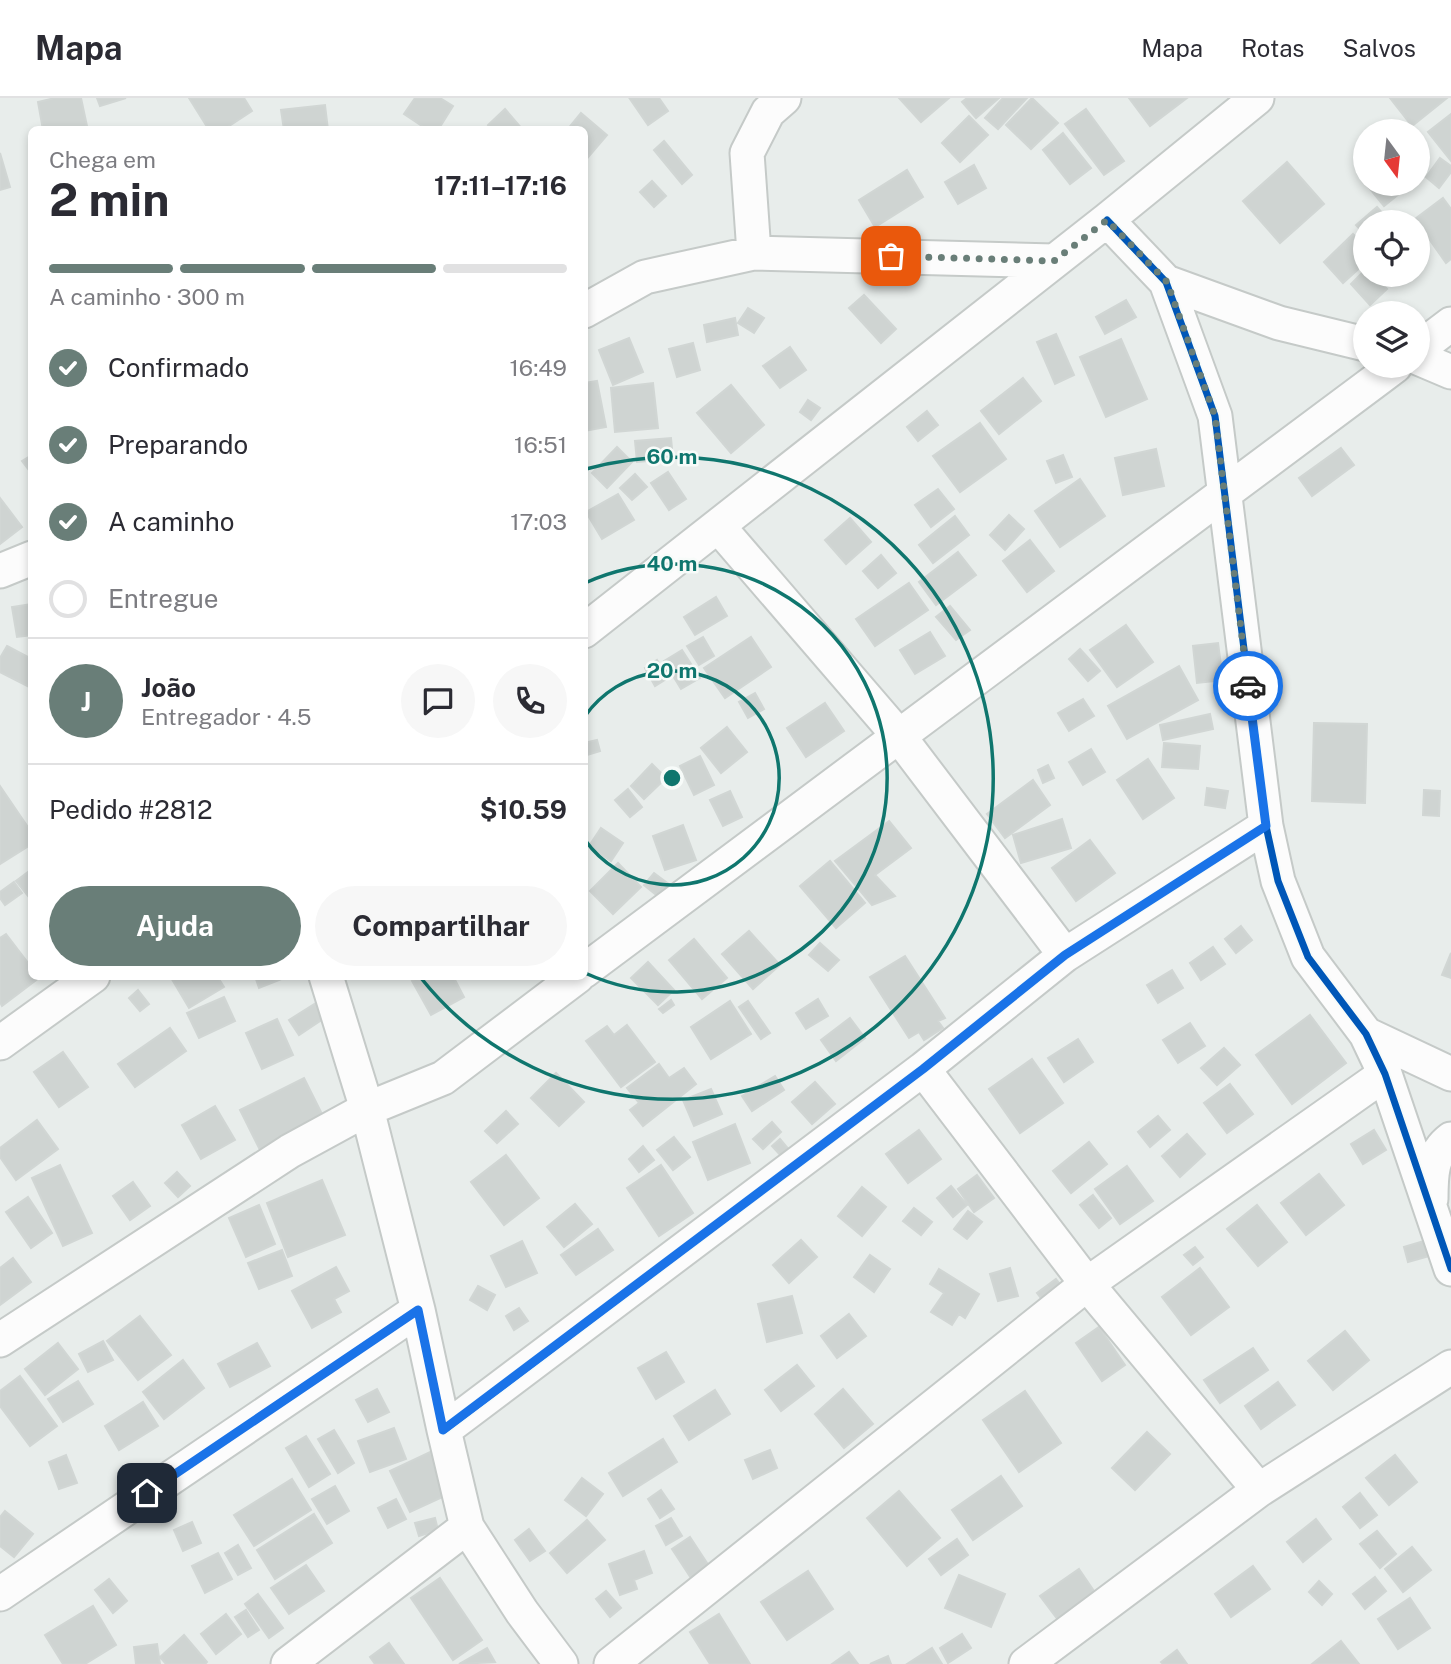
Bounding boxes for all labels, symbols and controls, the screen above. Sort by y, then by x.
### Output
text: Mapa [35,29,123,67]
text: Mapa [1141,34,1203,62]
text: Rotas [1241,34,1304,62]
text: Salvos [1342,34,1416,62]
north arrow [1353,119,1430,196]
map controls [1353,119,1430,378]
text: Chega em [49,146,156,173]
text: 17:11–17:16 [434,170,567,201]
text: 2 min [49,172,169,226]
button: locate [1353,210,1430,287]
pin [861,226,921,286]
icon: bag [872,237,910,275]
text: A caminho · 300 m [49,283,245,310]
button: layers [1353,301,1430,378]
icon: check [49,349,87,387]
text: Confirmado [108,352,249,383]
text: 16:49 [509,354,567,381]
icon: check [49,426,87,464]
text: Preparando [108,429,248,460]
text: 16:51 [514,431,567,458]
text: 60 m [647,444,697,469]
icon: check [49,503,87,541]
text: A caminho [108,506,235,537]
text: 17:03 [510,508,567,535]
text: 40 m [647,551,697,576]
text: Entregue [108,583,219,614]
courier [1213,651,1283,721]
text: 20 m [647,658,697,683]
button: chat [401,664,475,738]
button: phone [493,664,567,738]
icon: car [1229,667,1267,705]
text: João [141,672,196,703]
text: J [81,686,91,717]
text: Entregador · 4.5 [141,703,312,730]
centre of rings [660,766,684,790]
text: Pedido #2812 [49,794,213,825]
text: $10.59 [480,794,567,825]
button: Ajuda [49,886,301,966]
button: Compartilhar [315,886,567,966]
pin [117,1463,177,1523]
icon: home [128,1474,166,1512]

